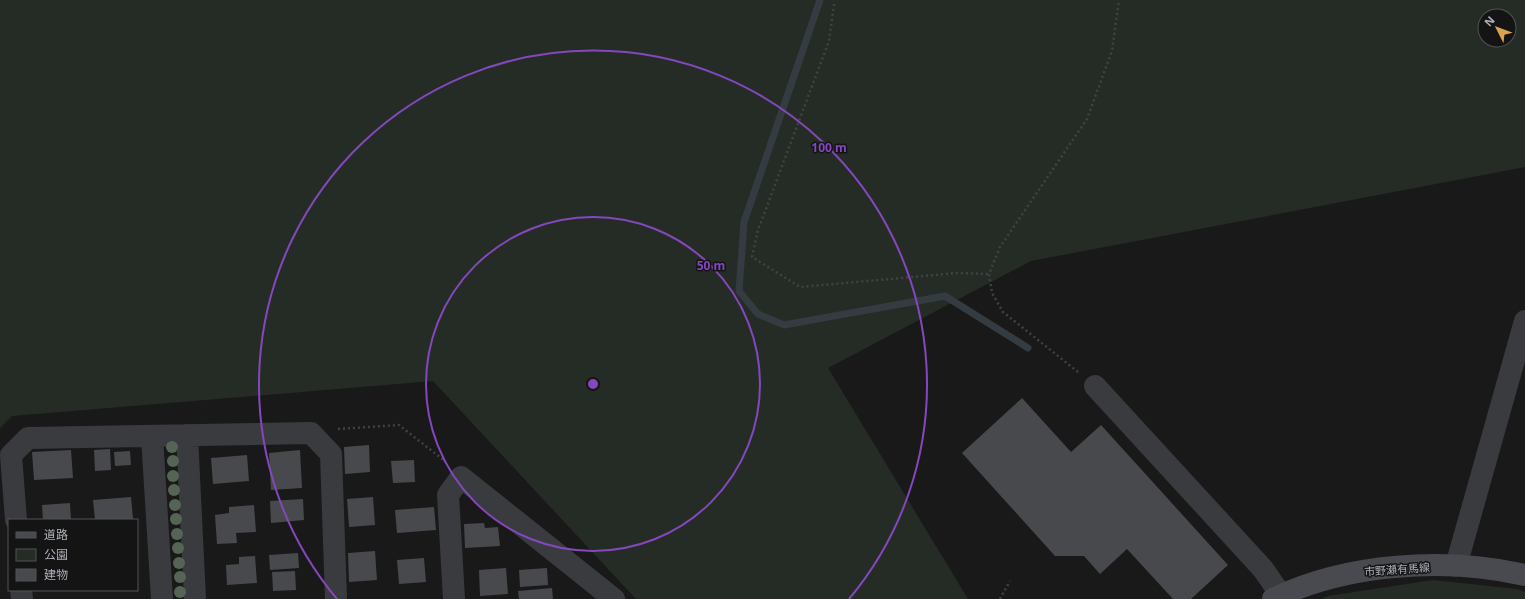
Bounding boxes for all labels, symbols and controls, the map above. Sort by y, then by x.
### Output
north arrow [1477,8,1517,48]
text: N [1481,13,1498,29]
text: 100 m [811,139,847,156]
text: 50 m [697,257,725,274]
centre of rings [586,377,600,391]
legend [8,519,138,591]
text: 道路 [44,526,68,543]
text: 公園 [44,546,68,563]
street label: 市野瀬有馬線 [1364,559,1430,579]
text: 建物 [44,566,68,583]

